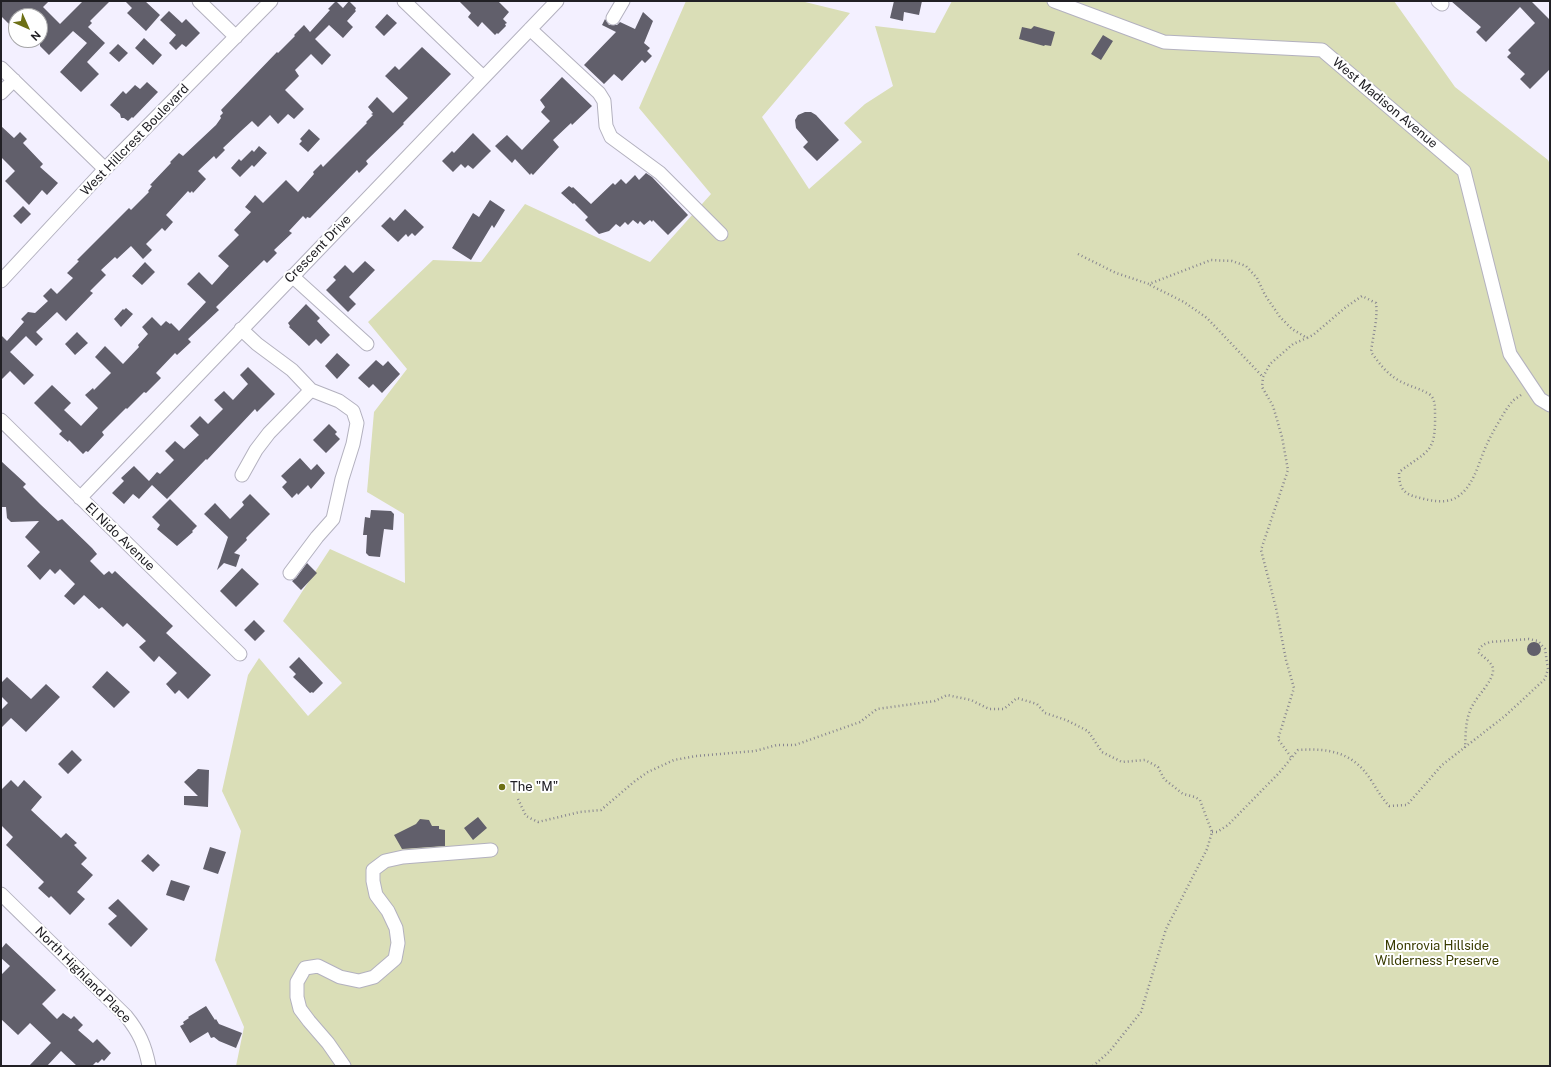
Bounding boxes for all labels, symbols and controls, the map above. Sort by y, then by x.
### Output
north arrow [8,8,48,48]
text: N [28,28,43,43]
street label: West Madison Avenue [1329,54,1441,152]
street label: West Hillcrest Boulevard [78,81,192,199]
street label: Crescent Drive [282,212,354,286]
street label: El Nido Avenue [82,500,158,574]
place label: The "M" [510,779,558,795]
marker: The "M" [497,782,507,792]
street label: North Highland Place [32,924,134,1026]
park label: Monrovia Hillside Wilderness Preserve [1375,938,1499,969]

